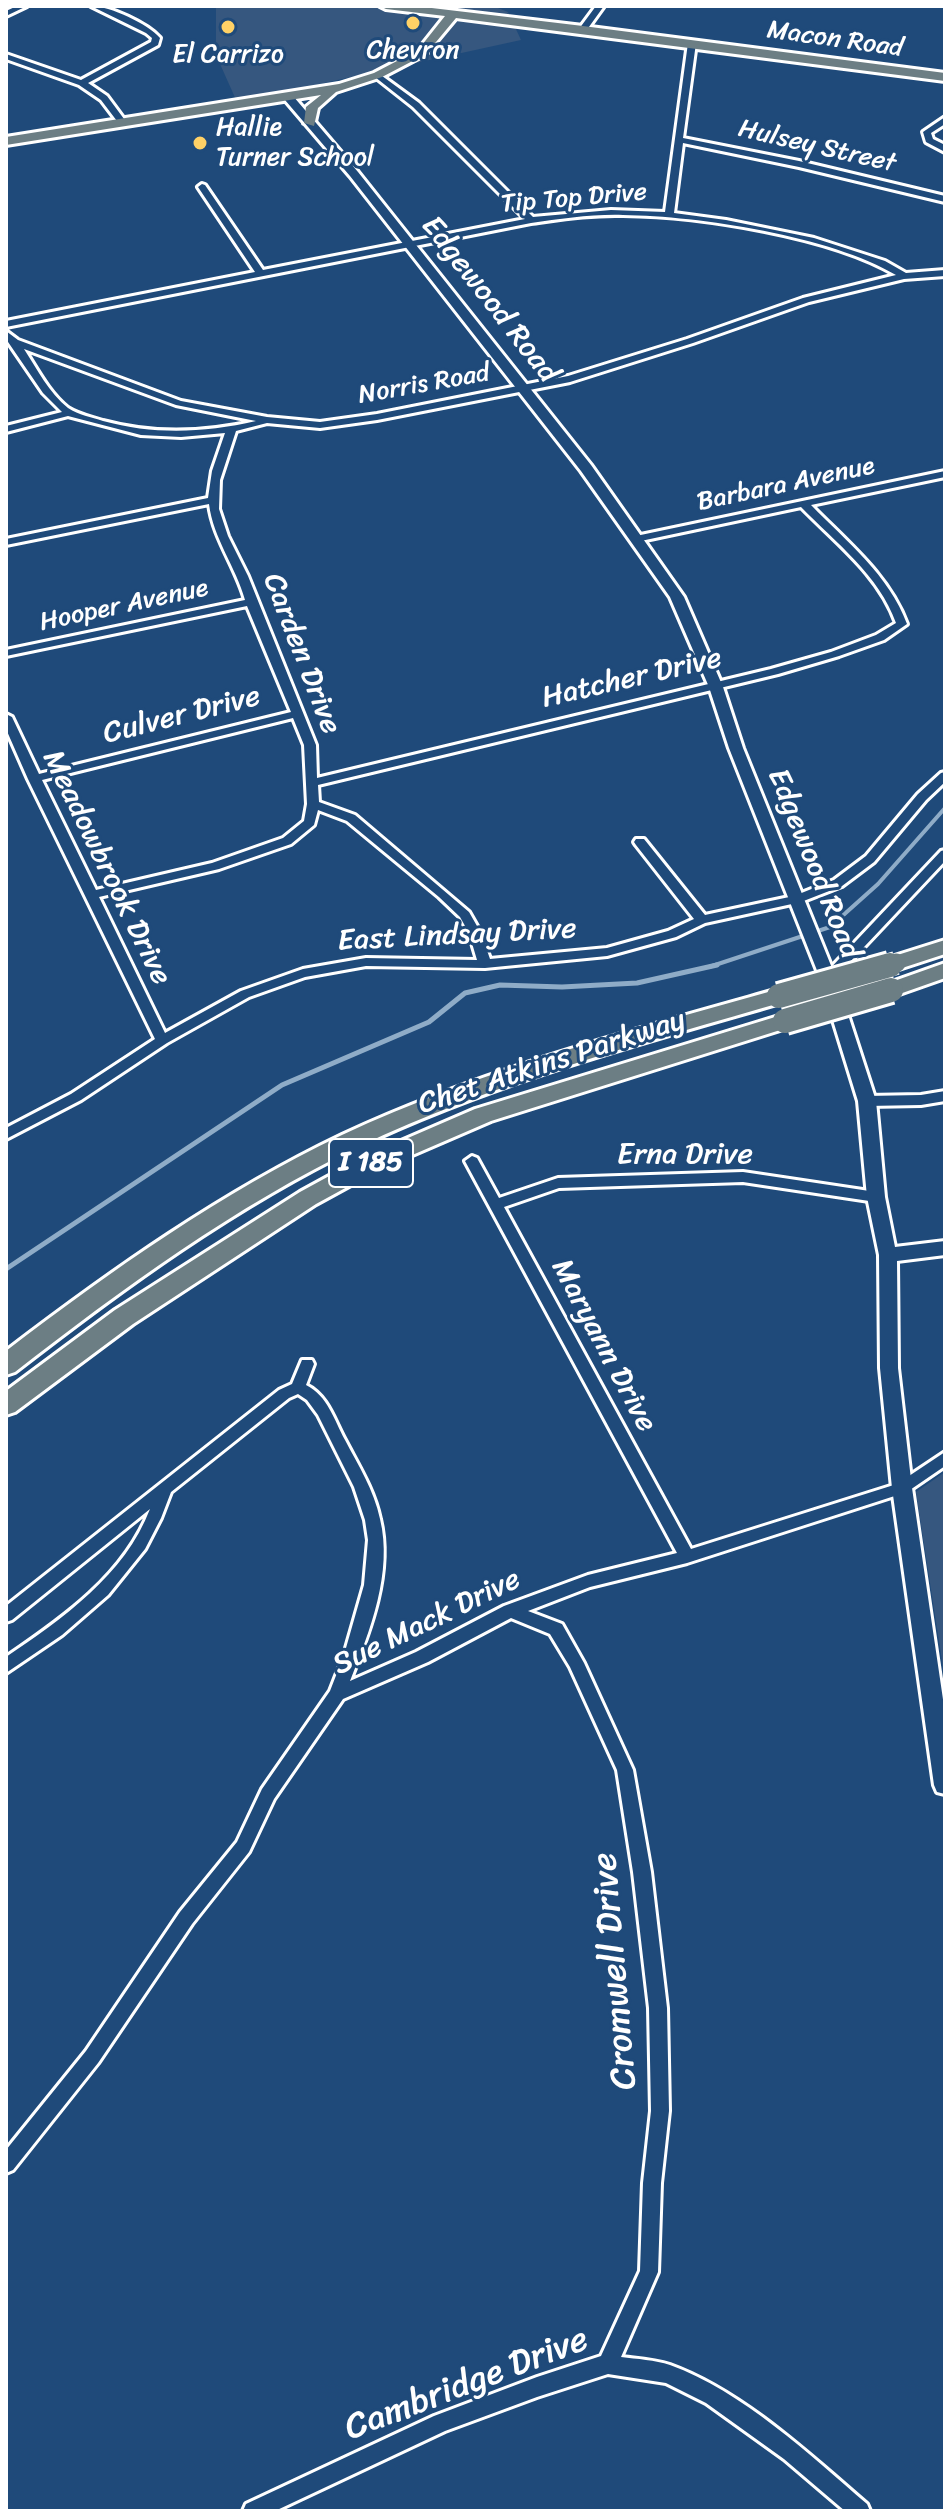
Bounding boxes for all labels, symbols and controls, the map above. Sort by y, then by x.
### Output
marker: Chevron [404,14,422,32]
street label: Macon Road [765,15,905,65]
marker: El Carrizo [219,18,237,36]
place label: Chevron [366,35,460,67]
place label: El Carrizo [172,39,284,71]
place label: Hallie Turner School [216,112,374,174]
street label: Hulsey Street [735,114,899,180]
marker: Hallie Turner School [191,134,209,152]
street label: Tip Top Drive [500,177,648,221]
street label: Edgewood Road [413,209,565,391]
street label: Norris Road [356,358,492,412]
street label: Barbara Avenue [694,451,878,519]
street label: Carden Drive [254,569,348,739]
street label: Hooper Avenue [37,573,211,639]
street label: Hatcher Drive [539,641,725,717]
street label: Culver Drive [100,679,264,753]
street label: Meadowbrook Drive [34,745,178,991]
street label: Edgewood Road [759,764,867,964]
street label: East Lindsay Drive [337,912,577,960]
street label: Chet Atkins Parkway [414,1003,690,1123]
street label: Erna Drive [617,1137,753,1173]
road number: I 185 [329,1139,413,1187]
street label: Maryann Drive [542,1253,664,1439]
street label: Sue Mack Drive [327,1562,527,1684]
street label: Cromwell Drive [584,1851,648,2091]
street label: Cambridge Drive [339,2319,595,2451]

